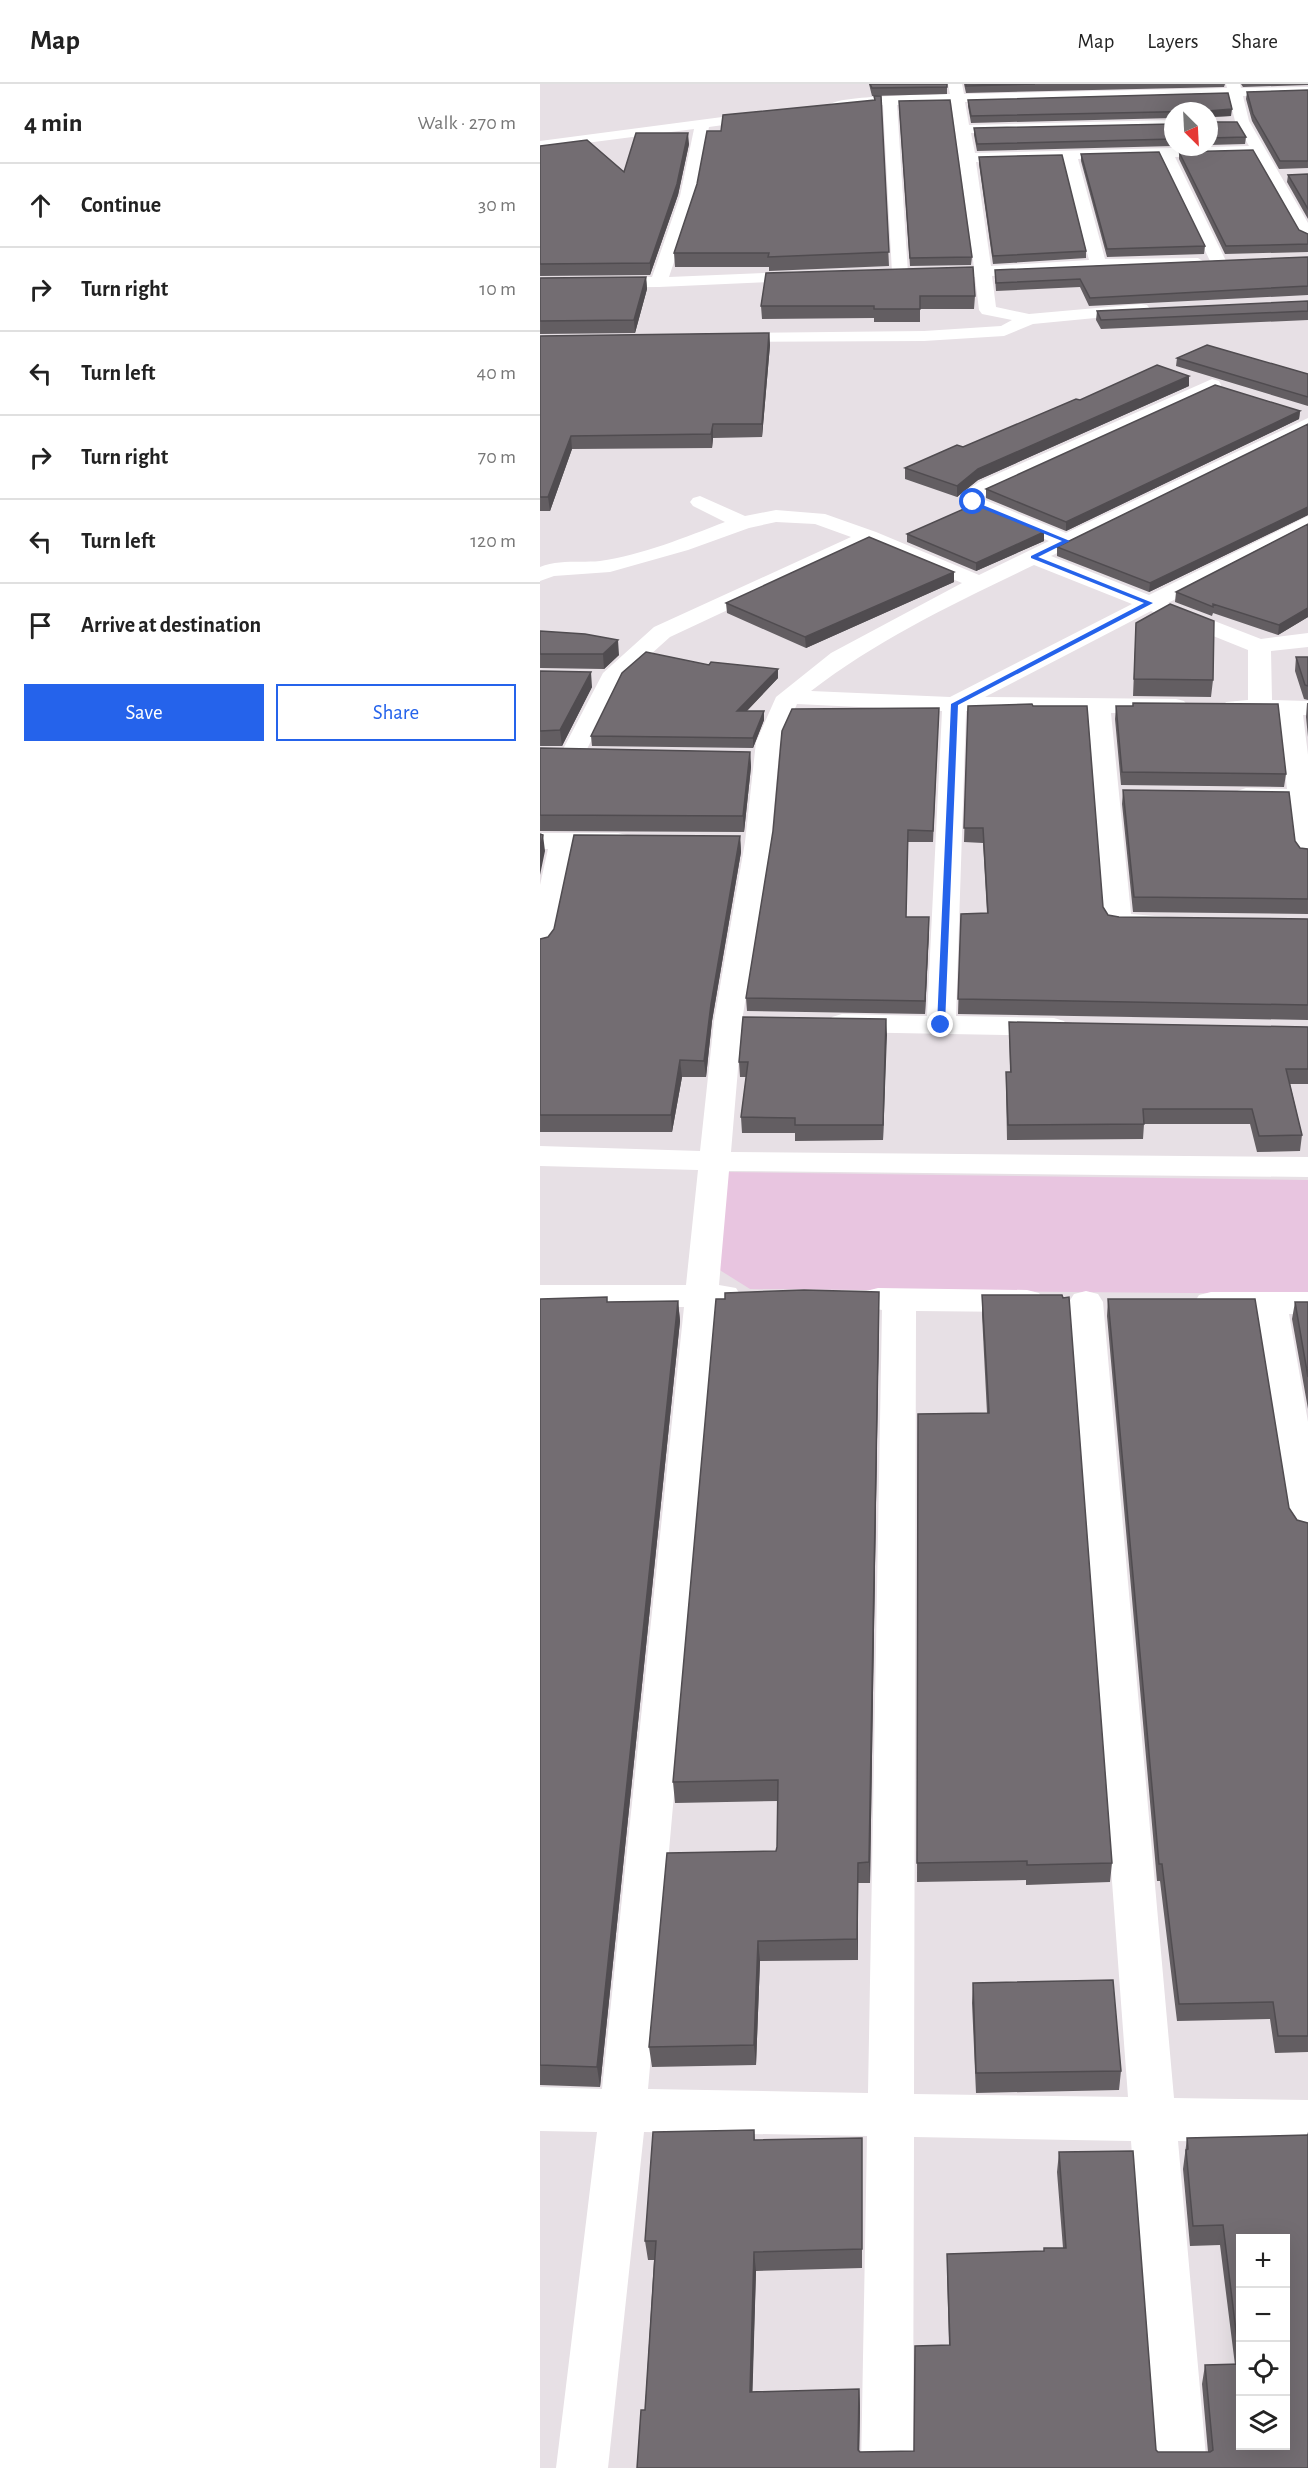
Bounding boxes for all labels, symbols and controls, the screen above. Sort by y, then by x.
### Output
text: Map [30,27,80,55]
text: Map [1078,31,1114,52]
text: Layers [1147,31,1198,52]
text: Share [1231,31,1278,52]
north arrow [1164,102,1218,156]
text: 4 min [24,110,83,136]
text: Walk · 270 m [417,113,516,133]
icon: ahead [24,189,57,222]
text: Continue [81,194,161,216]
text: 30 m [478,195,516,215]
icon: right [24,273,57,306]
text: Turn right [81,278,168,300]
text: 10 m [479,279,516,299]
icon: left [24,357,57,390]
text: Turn left [81,362,155,384]
text: 40 m [477,363,516,383]
icon: right [24,441,57,474]
text: Turn right [81,446,168,468]
text: 70 m [478,447,516,467]
route start [959,488,985,514]
icon: left [24,525,57,558]
text: Turn left [81,530,155,552]
text: 120 m [470,531,516,551]
icon: arrive [24,609,57,642]
text: Arrive at destination [81,614,261,636]
button: Save [24,684,264,741]
button: Share [276,684,516,741]
route end [927,1011,953,1037]
map controls [1236,2234,1290,2450]
button: + [1236,2234,1290,2288]
button: − [1236,2288,1290,2342]
button: locate [1236,2342,1290,2396]
button: layers [1236,2396,1290,2450]

